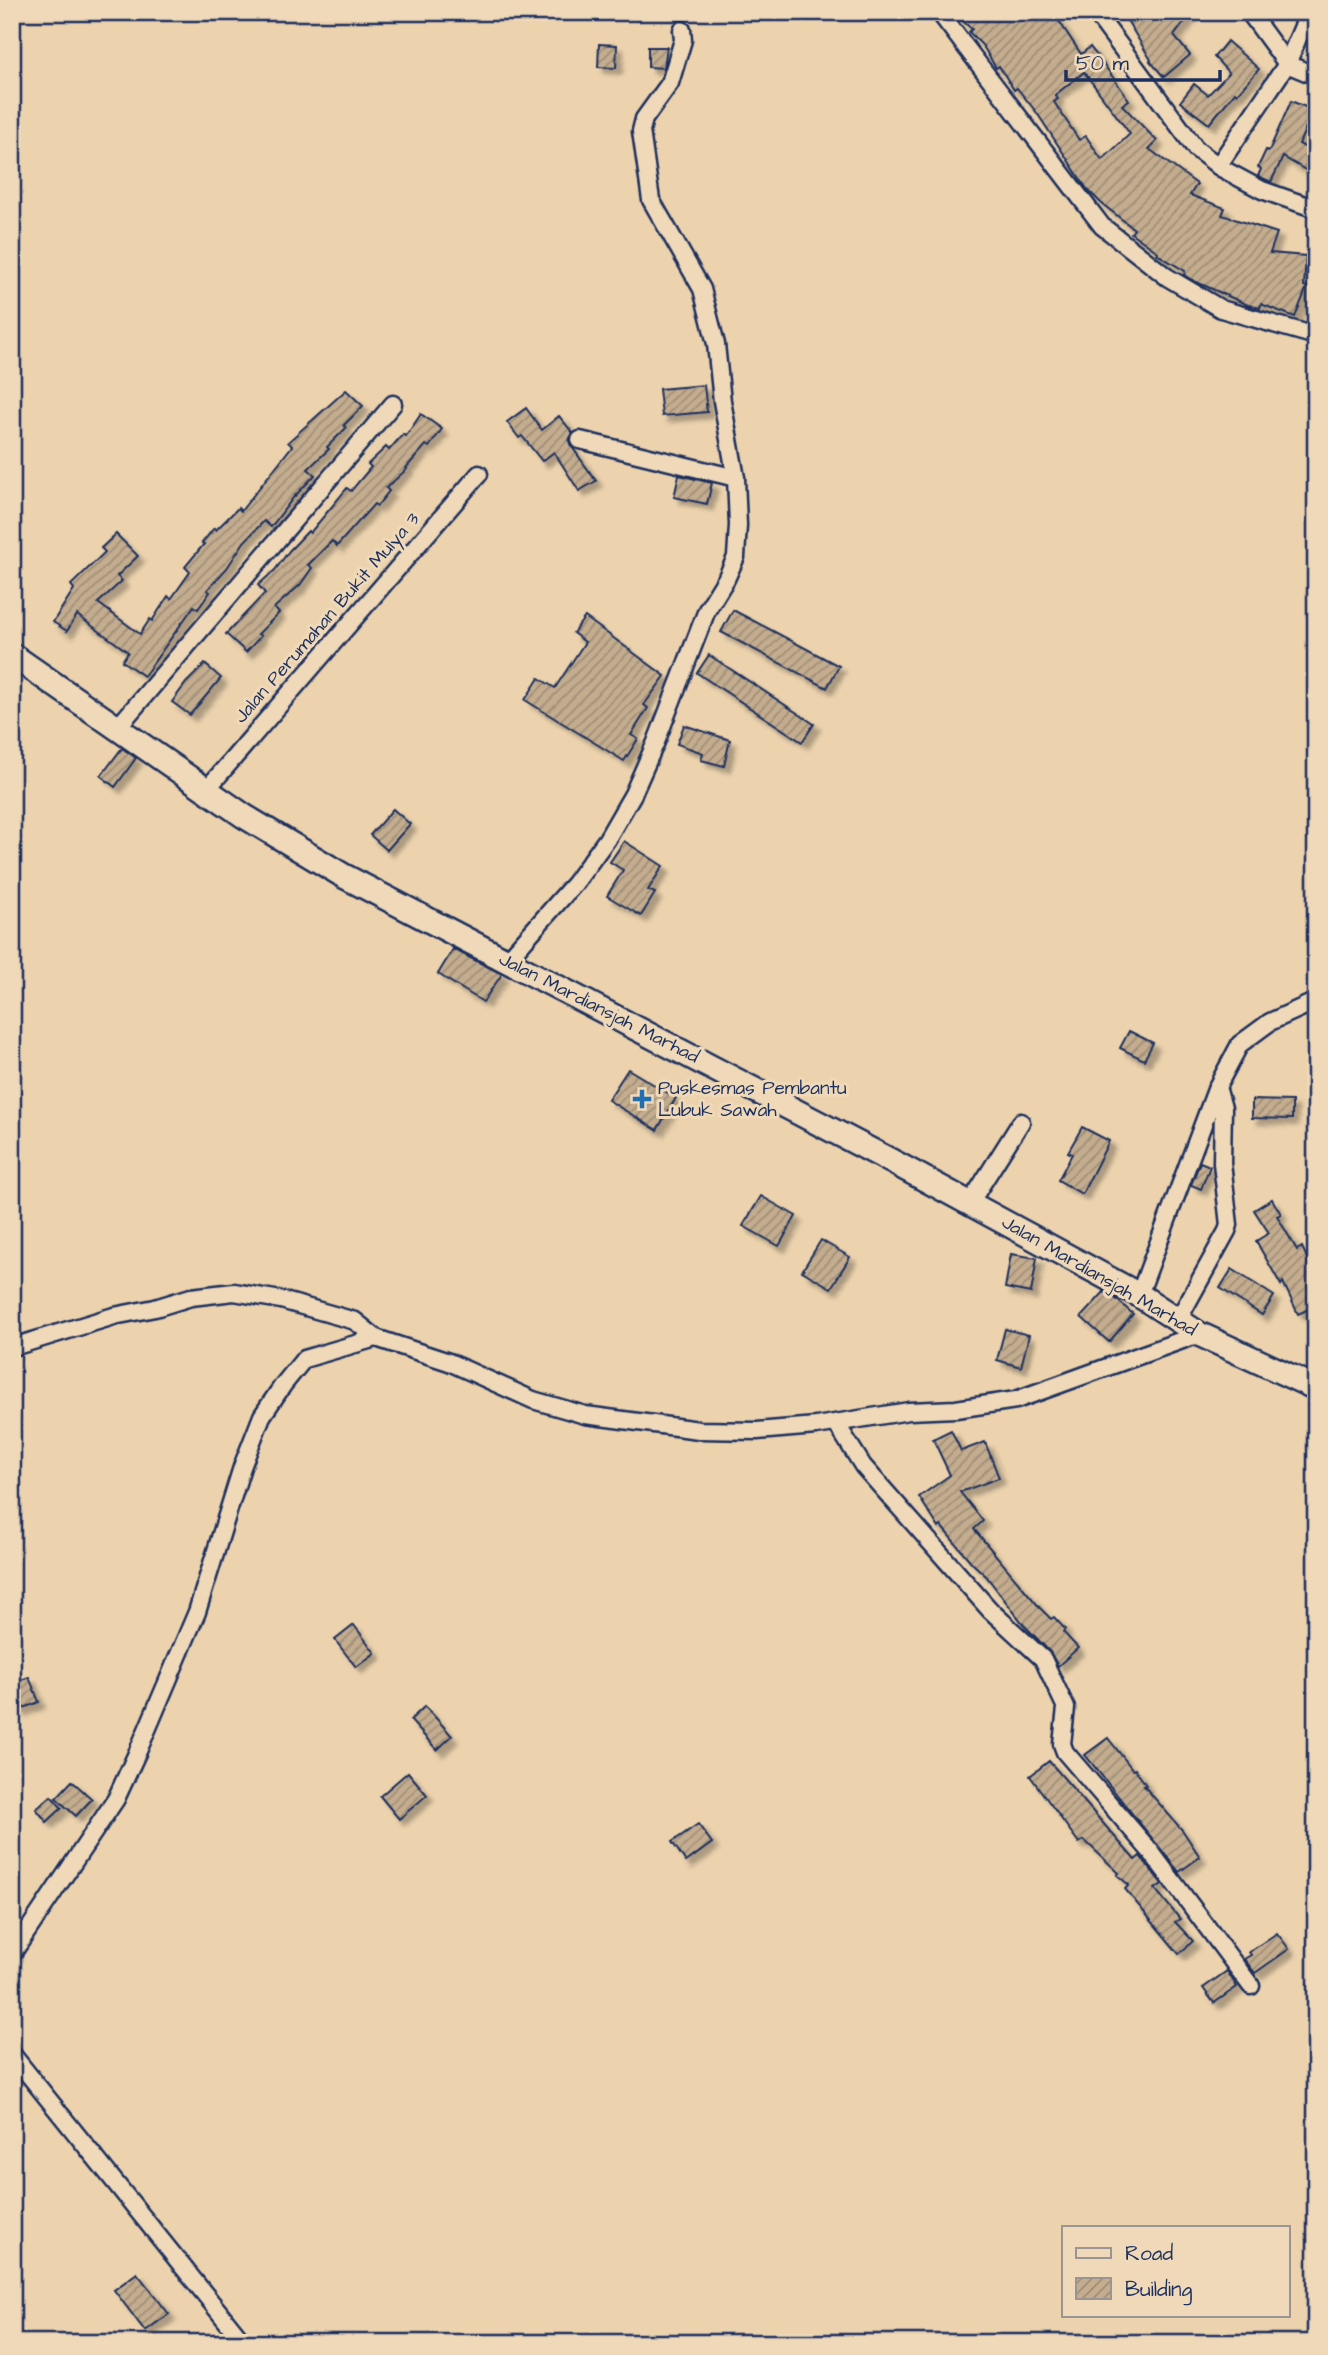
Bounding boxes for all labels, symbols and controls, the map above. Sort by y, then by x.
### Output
scale bar [1066,38,1220,82]
text: 50 m [1076,49,1130,78]
street label: Jalan Perumahan Bukit Mulya 3 [228,506,427,730]
street label: Jalan Mardiansjah Marhad [494,946,704,1070]
place label: Puskesmas Pembantu Lubuk Sawah [658,1075,847,1124]
marker: Puskesmas Pembantu Lubuk Sawah [632,1089,652,1109]
street label: Jalan Mardiansjah Marhad [996,1209,1202,1343]
legend [1062,2226,1290,2316]
text: Road [1125,2239,1173,2268]
text: Building [1125,2275,1193,2306]

